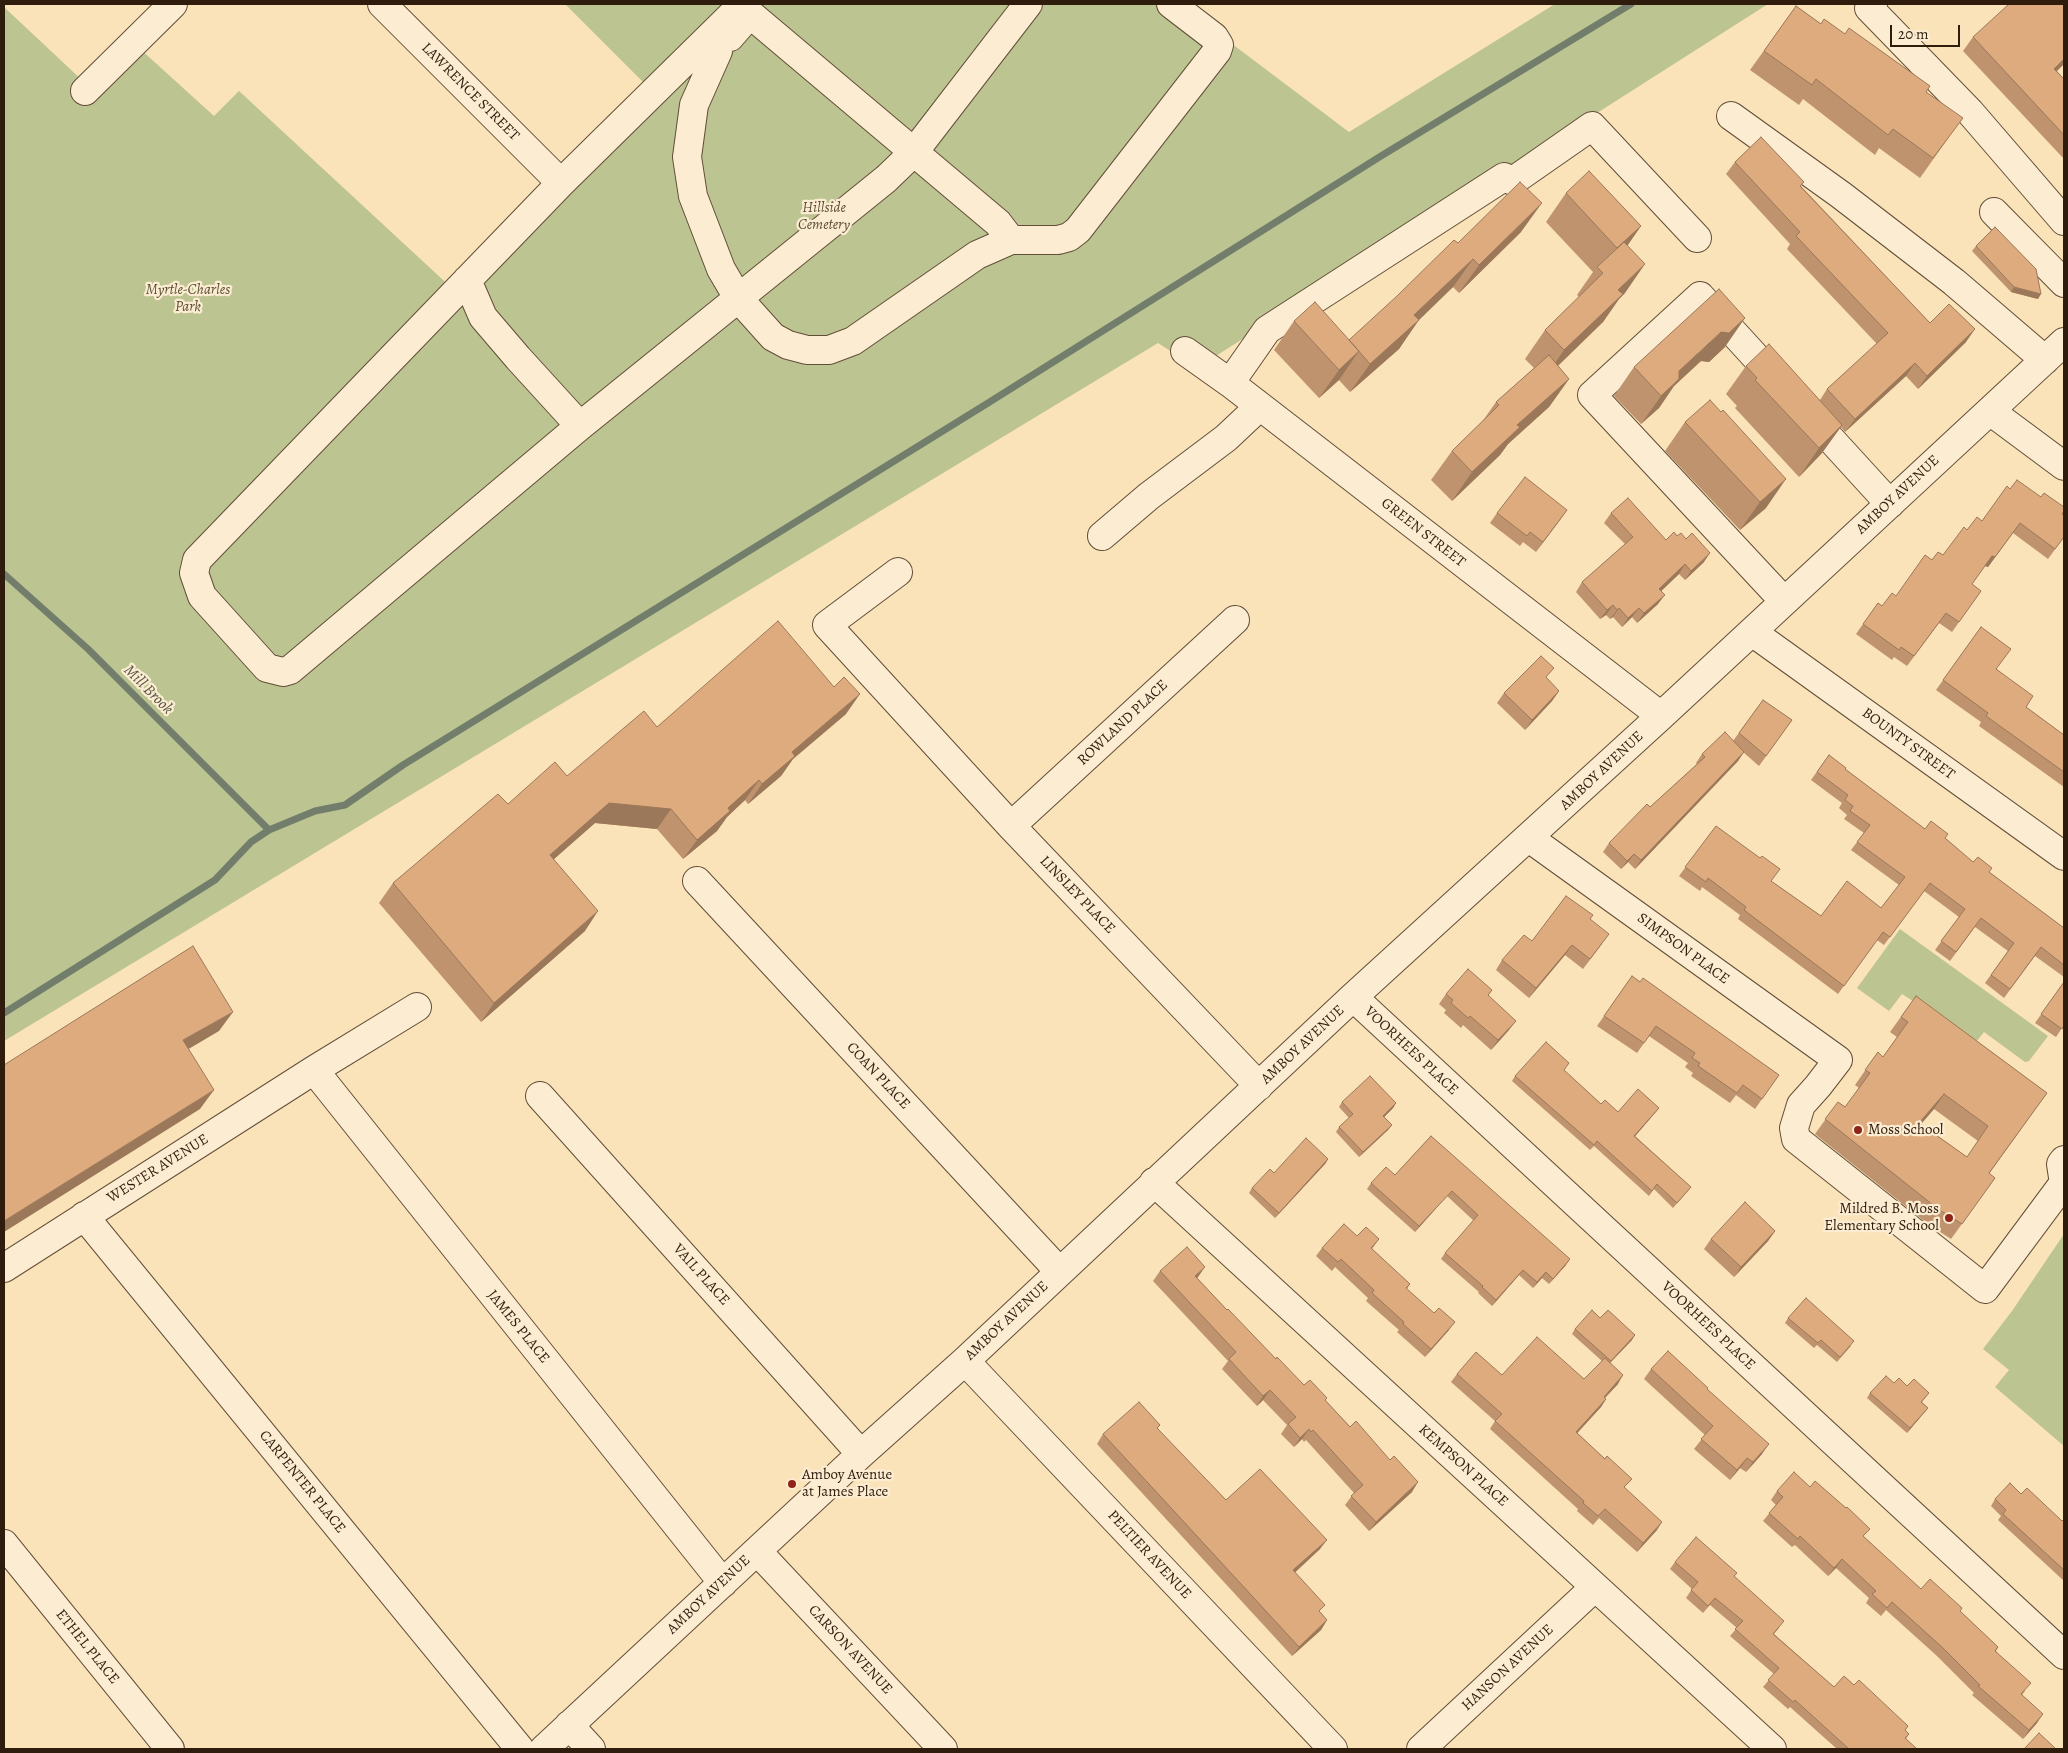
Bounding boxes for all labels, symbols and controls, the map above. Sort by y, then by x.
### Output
scale bar [1893,15,1963,47]
text: 20 m [1898,24,1929,44]
street label: LAWRENCE STREET [417,39,523,145]
park label: Hillside Cemetery [798,199,850,234]
park label: Myrtle-Charles Park [146,281,230,316]
street label: AMBOY AVENUE [1853,452,1943,538]
street label: GREEN STREET [1377,495,1469,571]
water label: Mill Brook [119,661,177,719]
street label: ROWLAND PLACE [1074,676,1172,770]
street label: BOUNTY STREET [1858,704,1958,784]
street label: AMBOY AVENUE [1557,728,1647,814]
street label: LINSLEY PLACE [1035,852,1119,938]
street label: SIMPSON PLACE [1633,910,1733,988]
street label: AMBOY AVENUE [1258,1002,1348,1088]
street label: VOORHEES PLACE [1360,1003,1462,1099]
street label: COAN PLACE [842,1039,914,1113]
place label: Moss School [1868,1121,1944,1139]
marker: Moss School [1852,1124,1864,1136]
street label: WESTER AVENUE [104,1131,212,1207]
place label: Mildred B. Moss Elementary School [1824,1200,1939,1235]
marker: Mildred B. Moss Elementary School [1943,1212,1955,1224]
street label: VAIL PLACE [669,1241,733,1309]
street label: AMBOY AVENUE [962,1278,1052,1364]
street label: VOORHEES PLACE [1657,1278,1759,1374]
street label: JAMES PLACE [483,1287,553,1367]
street label: KEMPSON PLACE [1414,1421,1512,1511]
street label: CARPENTER PLACE [255,1427,349,1537]
place label: Amboy Avenue at James Place [802,1466,892,1501]
marker: Amboy Avenue at James Place [786,1478,798,1490]
street label: PELTIER AVENUE [1103,1507,1195,1603]
street label: AMBOY AVENUE [664,1552,754,1638]
street label: CARSON AVENUE [804,1602,896,1698]
street label: ETHEL PLACE [51,1606,123,1688]
street label: HANSON AVENUE [1458,1621,1558,1715]

